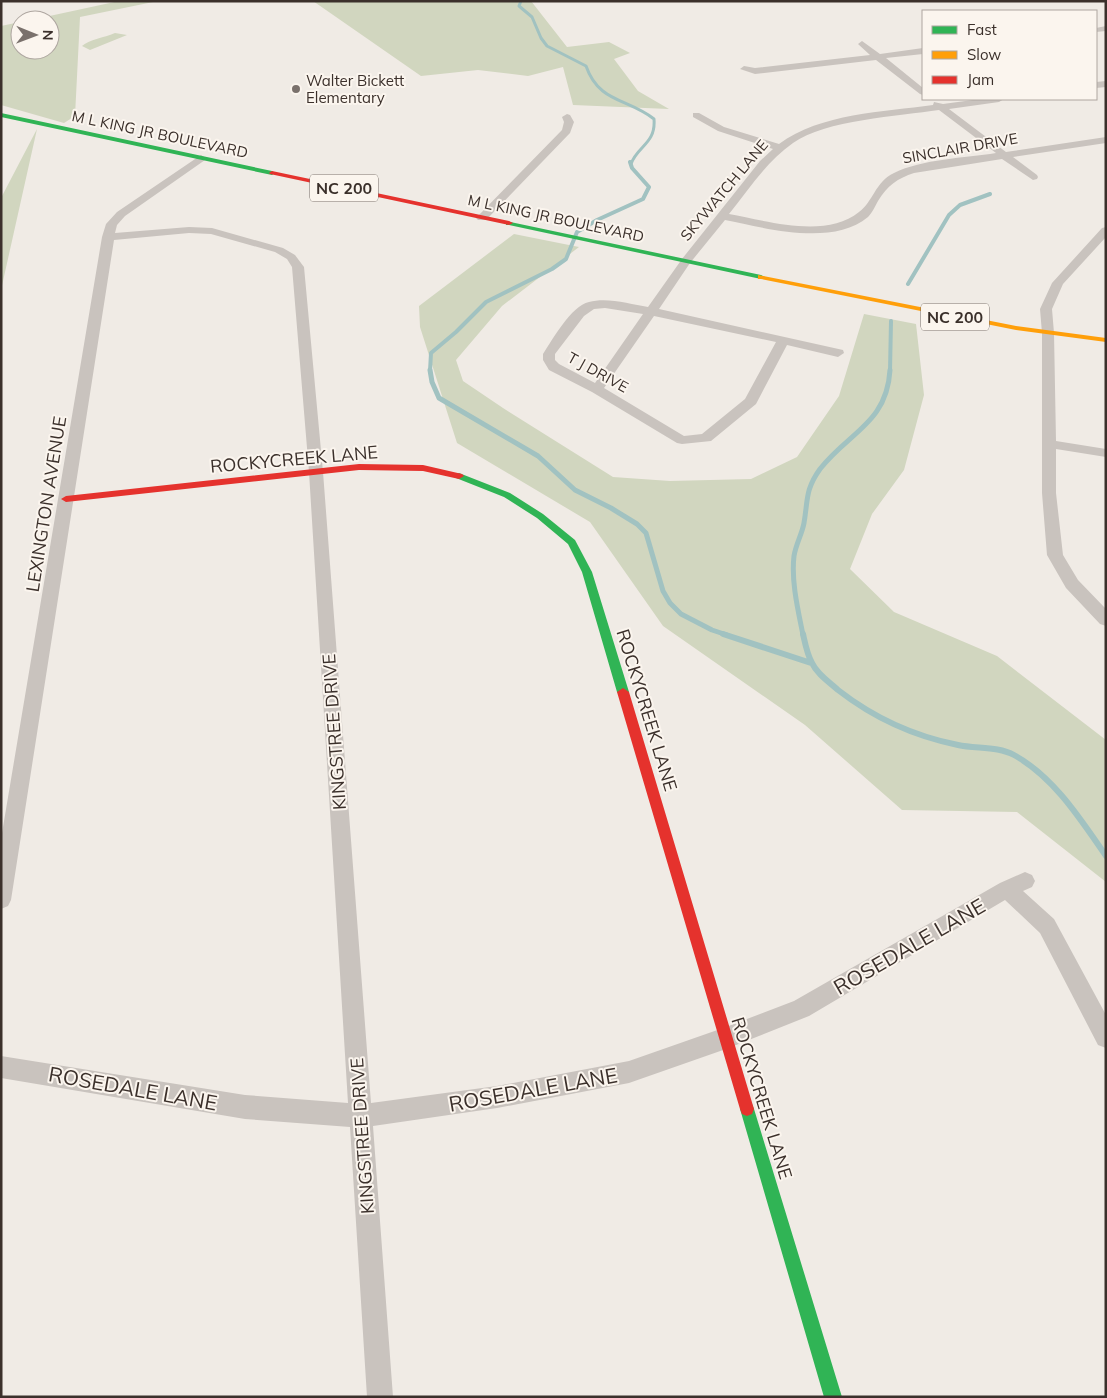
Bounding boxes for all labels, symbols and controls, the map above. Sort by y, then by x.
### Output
north arrow [10,10,60,60]
legend [922,10,1097,100]
text: Fast [967,20,997,39]
text: N [39,30,57,41]
text: Slow [967,45,1001,64]
text: Jam [967,70,994,89]
place label: Walter Bickett Elementary [306,71,404,107]
marker: Walter Bickett Elementary [290,83,302,95]
street label: M L KING JR BOULEVARD [70,106,250,162]
street label: SINCLAIR DRIVE [901,128,1019,167]
street label: SKYWATCH LANE [676,135,772,244]
road number: NC 200 [310,174,378,202]
street label: M L KING JR BOULEVARD [466,190,646,246]
road number: NC 200 [921,304,989,330]
street label: T J DRIVE [564,348,632,397]
street label: LEXINGTON AVENUE [21,414,71,594]
street label: ROCKYCREEK LANE [209,440,379,478]
street label: ROCKYCREEK LANE [611,626,683,794]
street label: KINGSTREE DRIVE [317,653,351,811]
street label: ROSEDALE LANE [829,892,989,1000]
street label: ROCKYCREEK LANE [726,1014,798,1182]
street label: KINGSTREE DRIVE [345,1057,379,1215]
street label: ROSEDALE LANE [47,1060,219,1116]
street label: ROSEDALE LANE [447,1061,619,1117]

